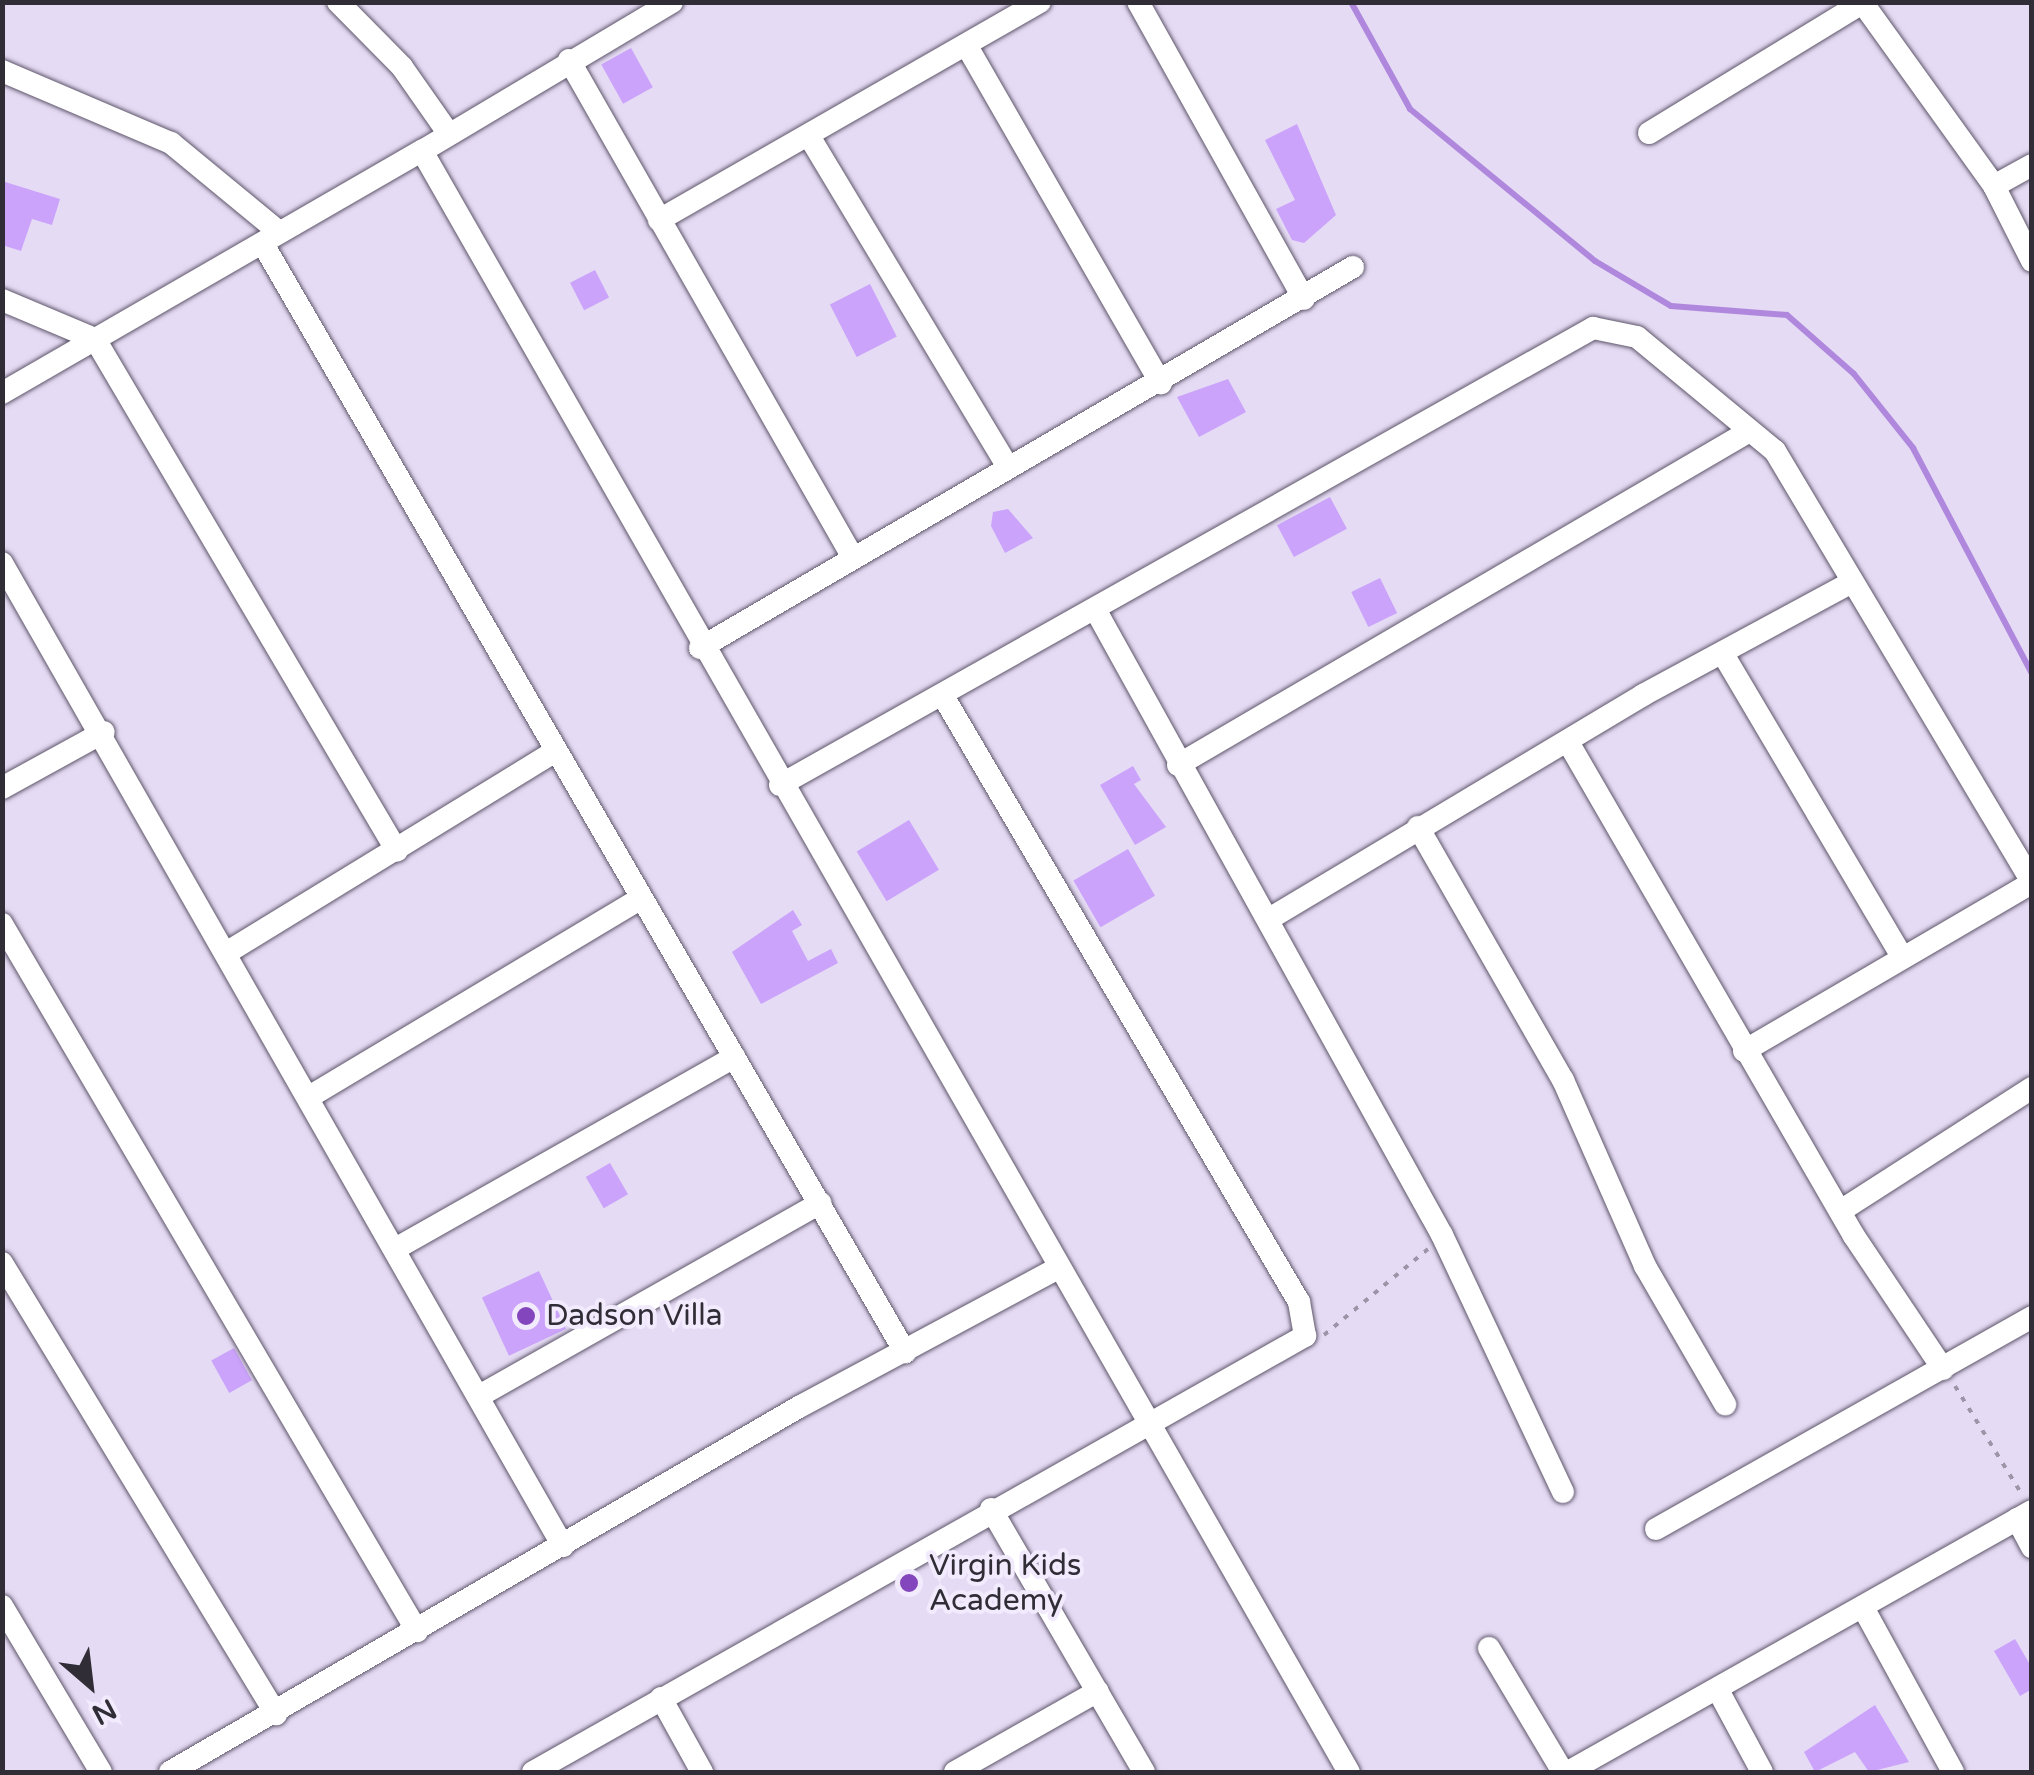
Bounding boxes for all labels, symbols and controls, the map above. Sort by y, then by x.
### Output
place label: Dadson Villa [546,1298,723,1334]
marker: Dadson Villa [515,1305,537,1327]
place label: Virgin Kids Academy [929,1548,1081,1618]
marker: Virgin Kids Academy [898,1572,920,1594]
north arrow [40,1635,140,1735]
text: N [86,1691,122,1732]

